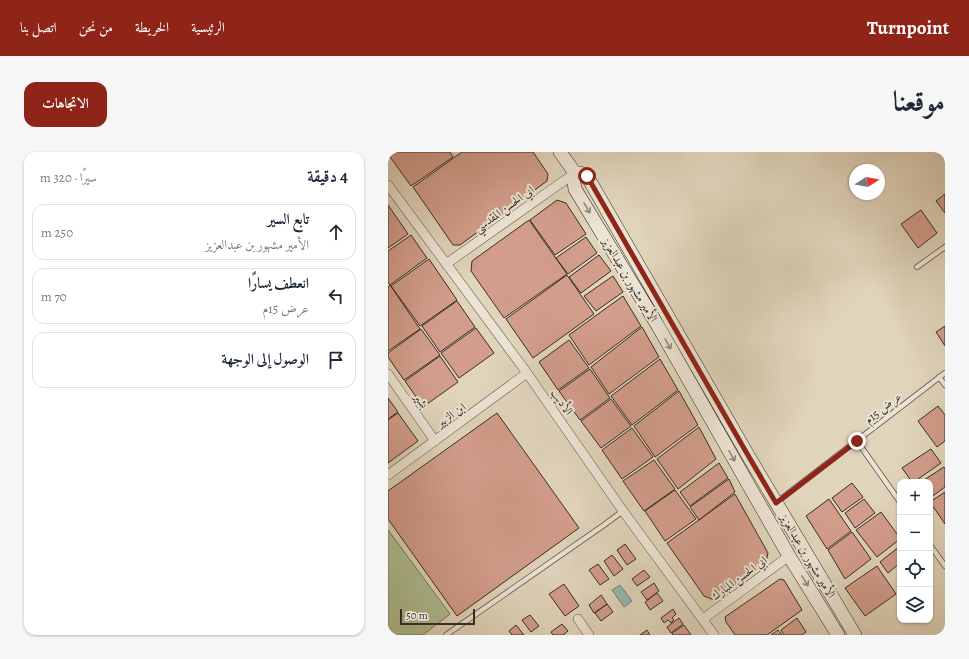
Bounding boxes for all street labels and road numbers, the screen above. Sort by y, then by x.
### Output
street label: ابي الحسن المقدسي [471,182,539,239]
street label: الأمير مشهور بن عبدالعزيز [598,233,663,325]
street label: الأديب [547,385,578,419]
street label: عرض 15م [861,388,907,430]
street label: بشير [409,389,432,412]
street label: ابن الزبير [432,399,469,432]
street label: الأمير مشهور بن عبدالعزيز [776,509,841,601]
street label: ابي الحسن المبارك [708,552,772,605]

